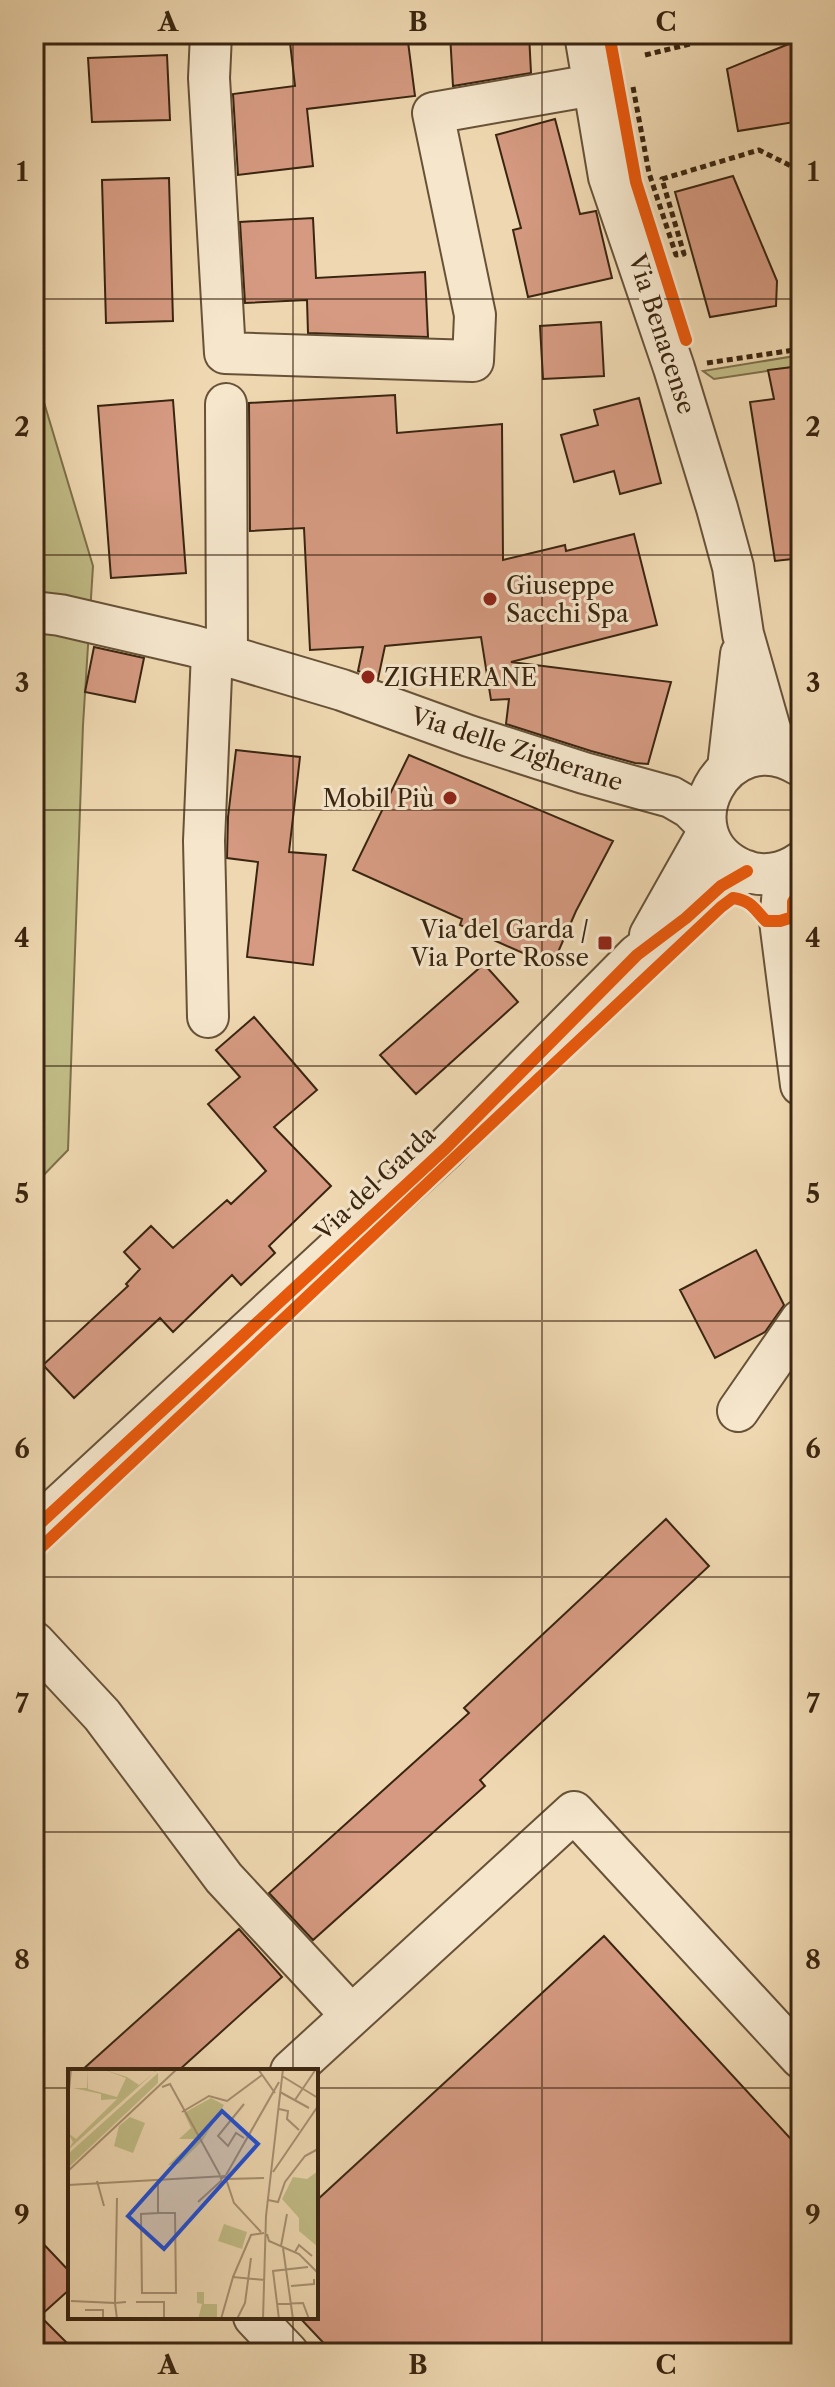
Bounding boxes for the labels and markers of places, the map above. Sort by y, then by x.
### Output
place label: Giuseppe Sacchi Spa [506,571,629,628]
marker: Giuseppe Sacchi Spa [481,590,499,608]
place label: ZIGHERANE [384,663,537,692]
marker: ZIGHERANE [359,668,377,686]
place label: Mobil Più [323,784,435,813]
marker: Mobil Più [441,789,459,807]
place label: Via del Garda / Via Porte Rosse [410,915,589,972]
marker: Via del Garda / Via Porte Rosse [596,934,614,952]

